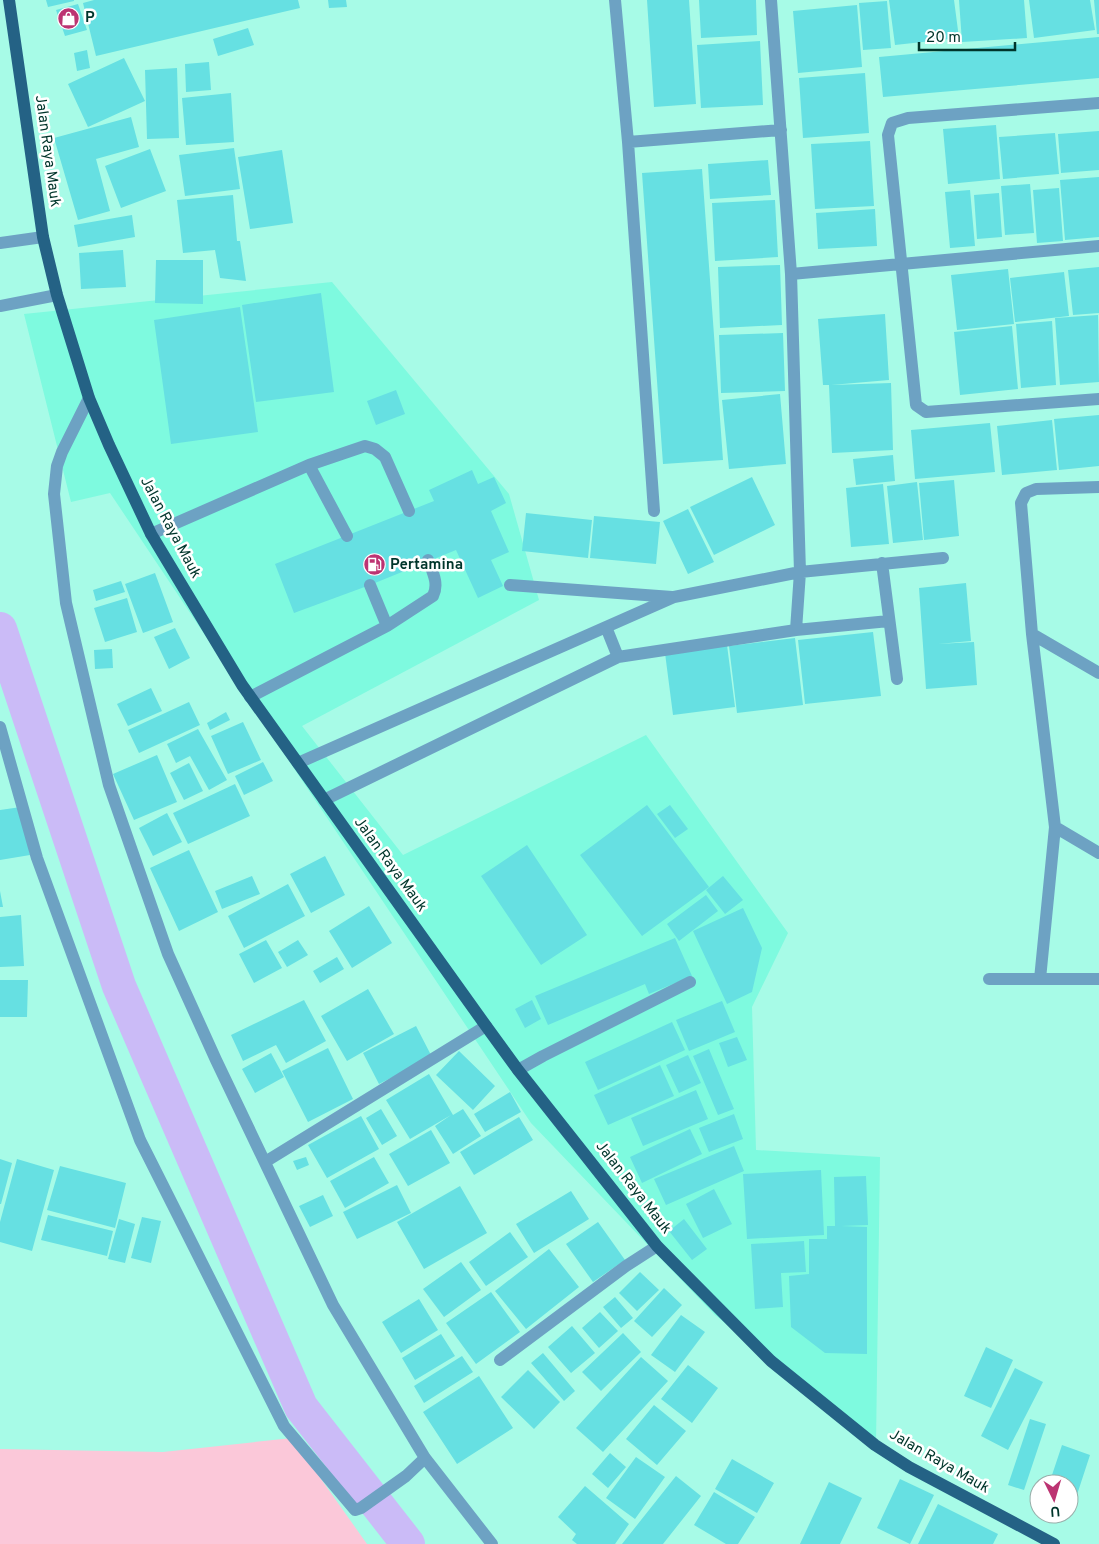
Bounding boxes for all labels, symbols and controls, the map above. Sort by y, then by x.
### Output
shop icon: P [57,6,81,30]
place label: P [85,9,95,28]
scale bar [919,20,1015,52]
text: 20 m [926,29,961,48]
street label: Jalan Raya Mauk [30,94,64,208]
street label: Jalan Raya Mauk [135,474,205,582]
fuel station icon: Pertamina [362,553,386,577]
place label: Pertamina [390,556,463,575]
street label: Jalan Raya Mauk [349,814,431,916]
street label: Jalan Raya Mauk [591,1138,675,1238]
street label: Jalan Raya Mauk [885,1426,993,1498]
north arrow [1029,1474,1079,1524]
text: U [1049,1502,1061,1519]

